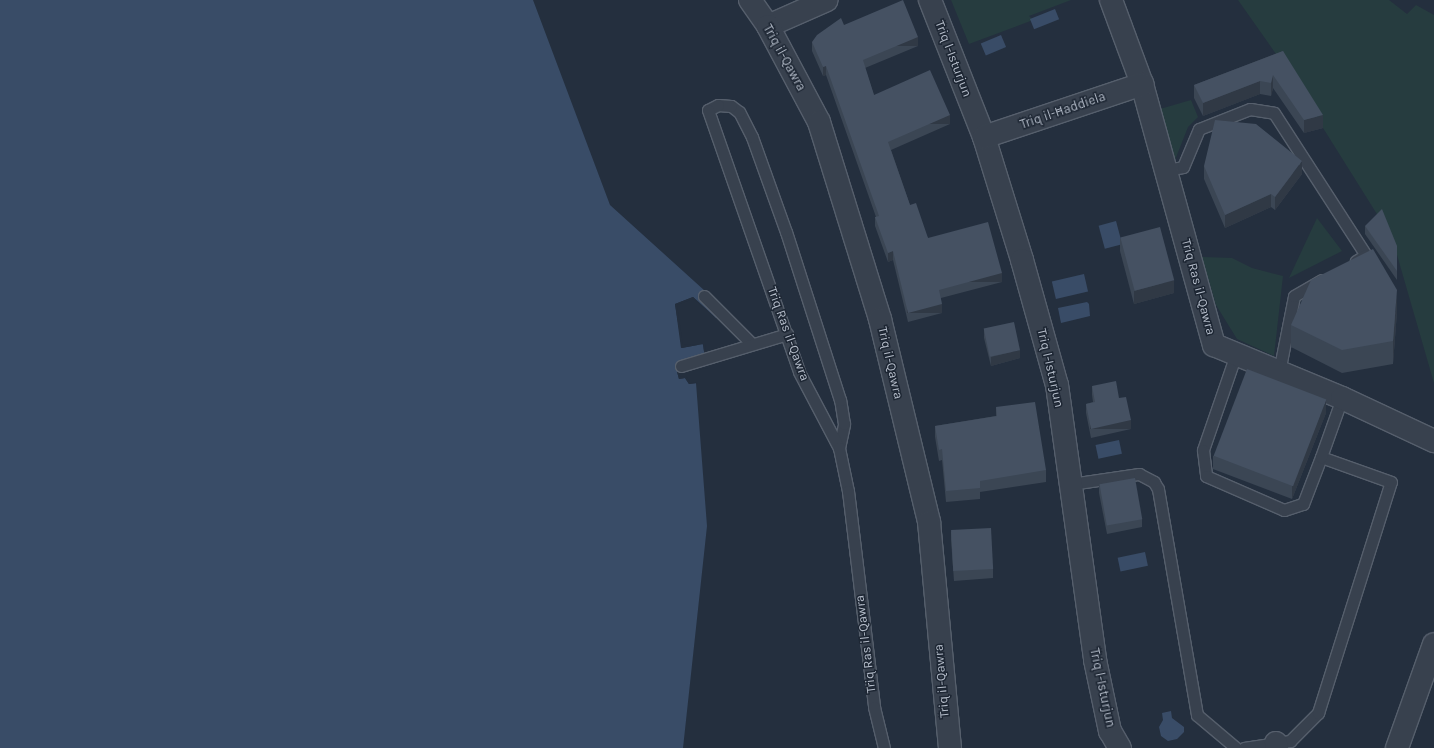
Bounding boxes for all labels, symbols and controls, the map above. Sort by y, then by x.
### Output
street label: Triq l-Isturjun [931,19,975,99]
street label: Triq il-Qawra [759,22,809,94]
street label: Triq il-Ħaddiela [1018,89,1108,133]
street label: Triq Ras il-Qawra [1178,237,1218,337]
street label: Triq Ras il-Qawra [764,285,812,383]
street label: Triq il-Qawra [874,325,906,401]
street label: Triq l-Isturjun [1033,327,1067,409]
street label: Triq Ras il-Qawra [852,594,880,694]
street label: Triq il-Qawra [931,644,953,718]
street label: Triq l-Isturjun [1086,647,1118,729]

